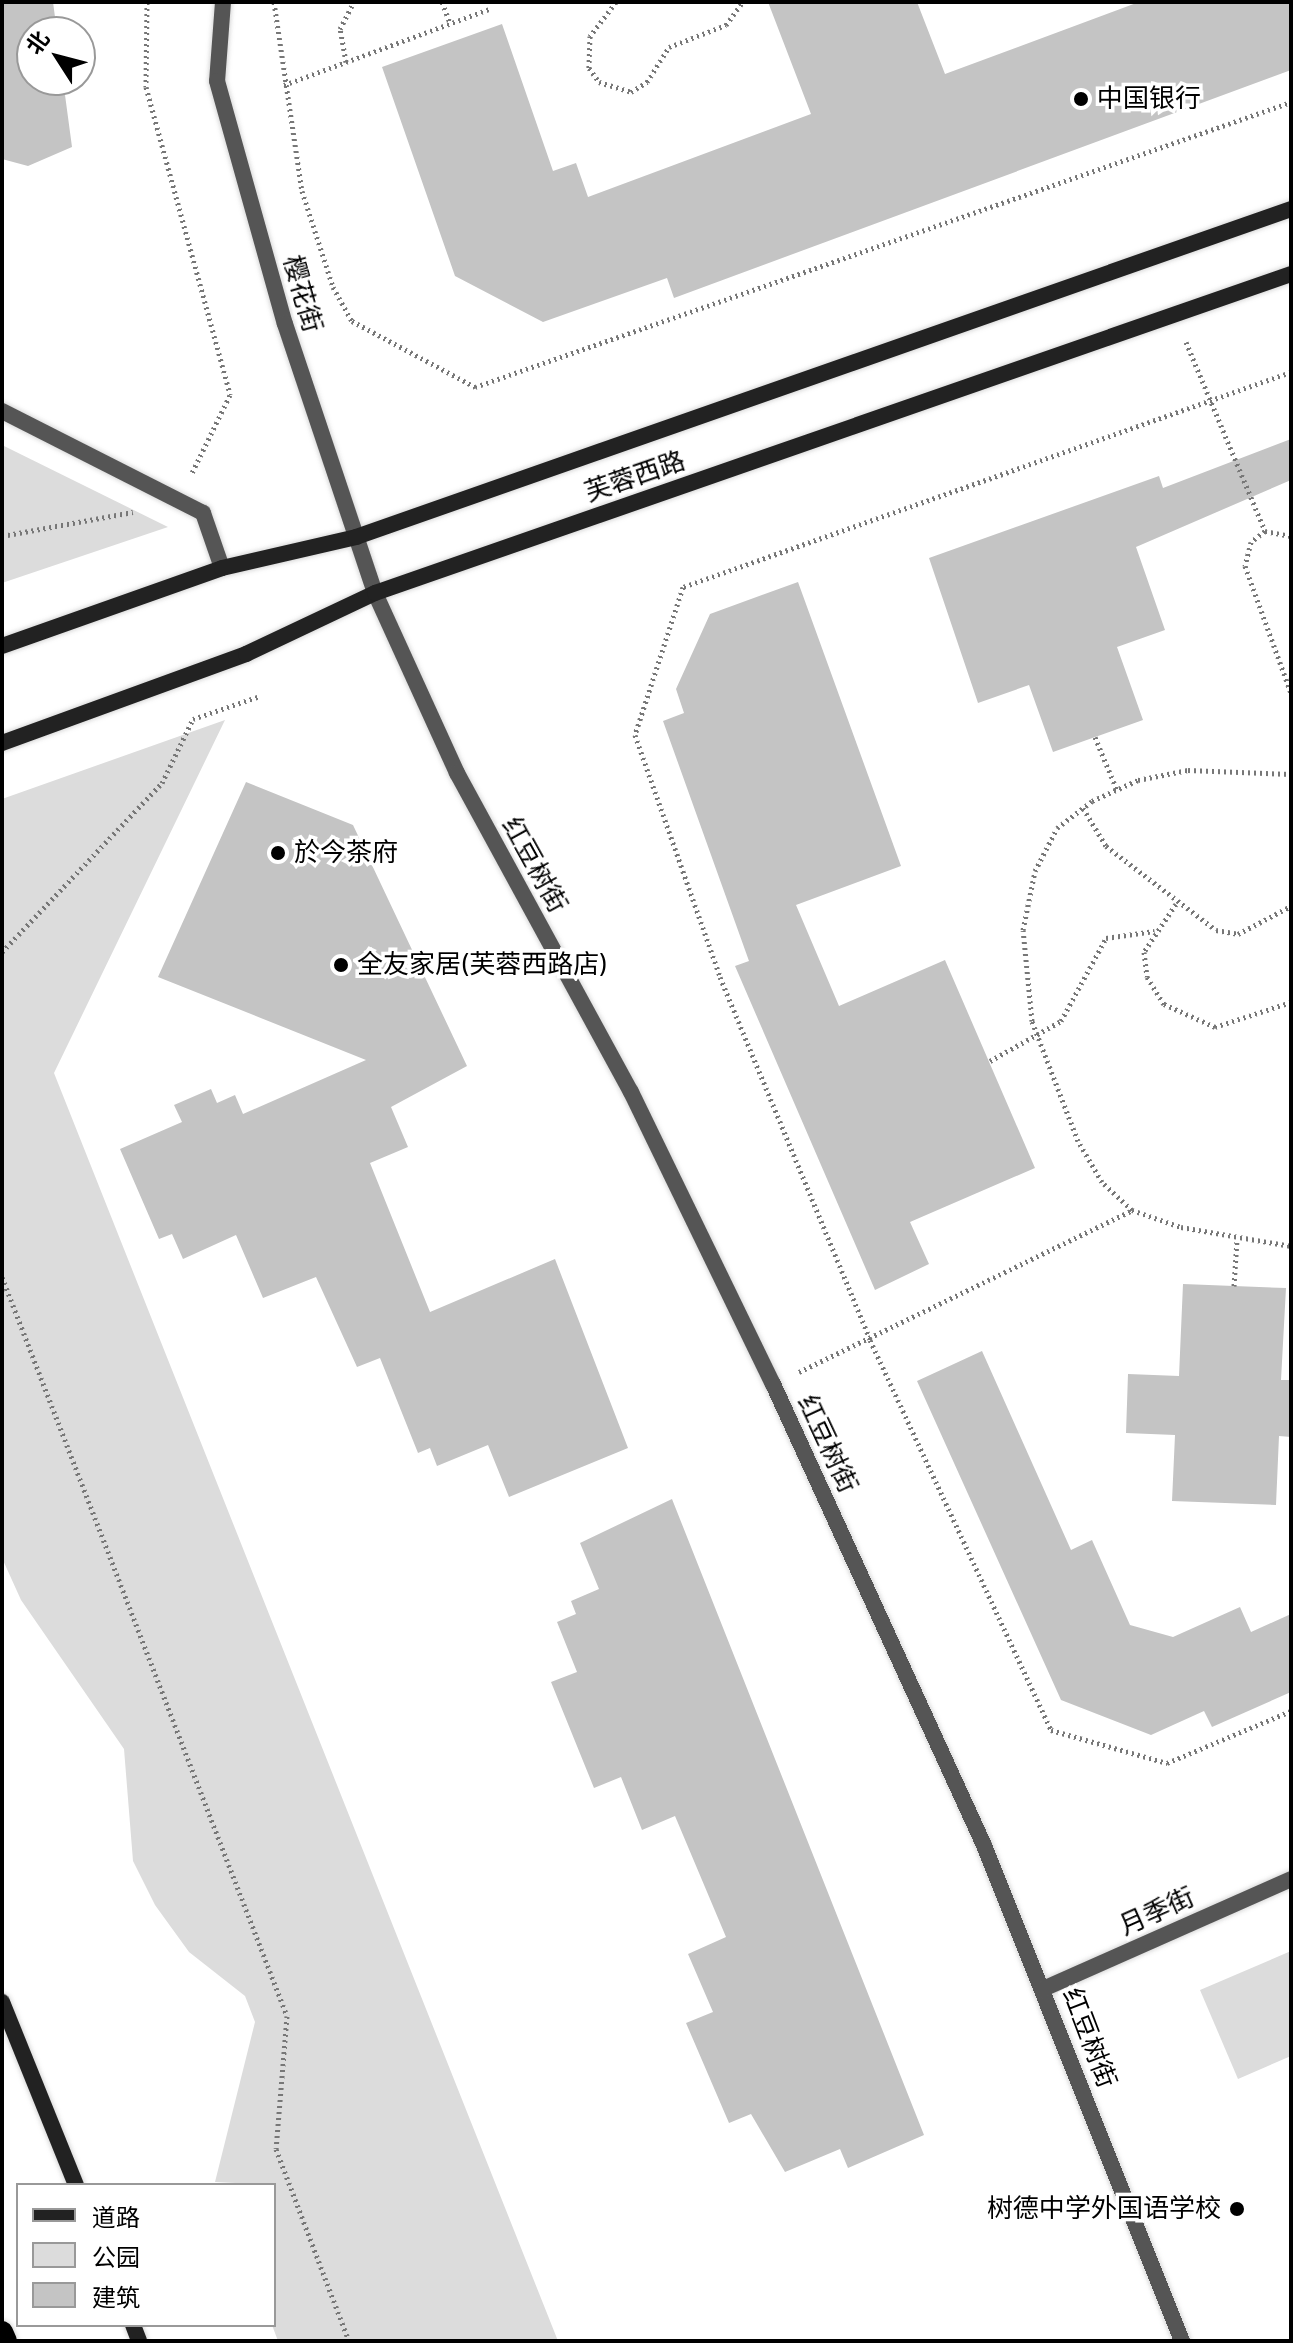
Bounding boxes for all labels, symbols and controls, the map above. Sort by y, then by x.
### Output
north arrow [16,16,96,96]
text: 北 [20,26,55,60]
place label: 中国银行 [1097,83,1201,115]
marker: 中国银行 [1072,90,1090,108]
street label: 樱花街 [276,252,328,336]
street label: 芙蓉西路 [581,445,689,509]
street label: 红豆树街 [495,812,573,918]
place label: 於今茶府 [294,837,398,869]
marker: 於今茶府 [269,844,287,862]
place label: 全友家居(芙蓉西路店) [357,949,607,981]
marker: 全友家居(芙蓉西路店) [332,956,350,974]
street label: 红豆树街 [791,1390,863,1498]
street label: 月季街 [1115,1882,1199,1942]
street label: 红豆树街 [1056,1984,1122,2092]
legend [16,2183,276,2327]
place label: 树德中学外国语学校 [987,2193,1221,2225]
marker: 树德中学外国语学校 [1228,2200,1246,2218]
text: 道路 [92,2203,140,2232]
text: 公园 [92,2243,140,2272]
text: 建筑 [92,2283,140,2312]

